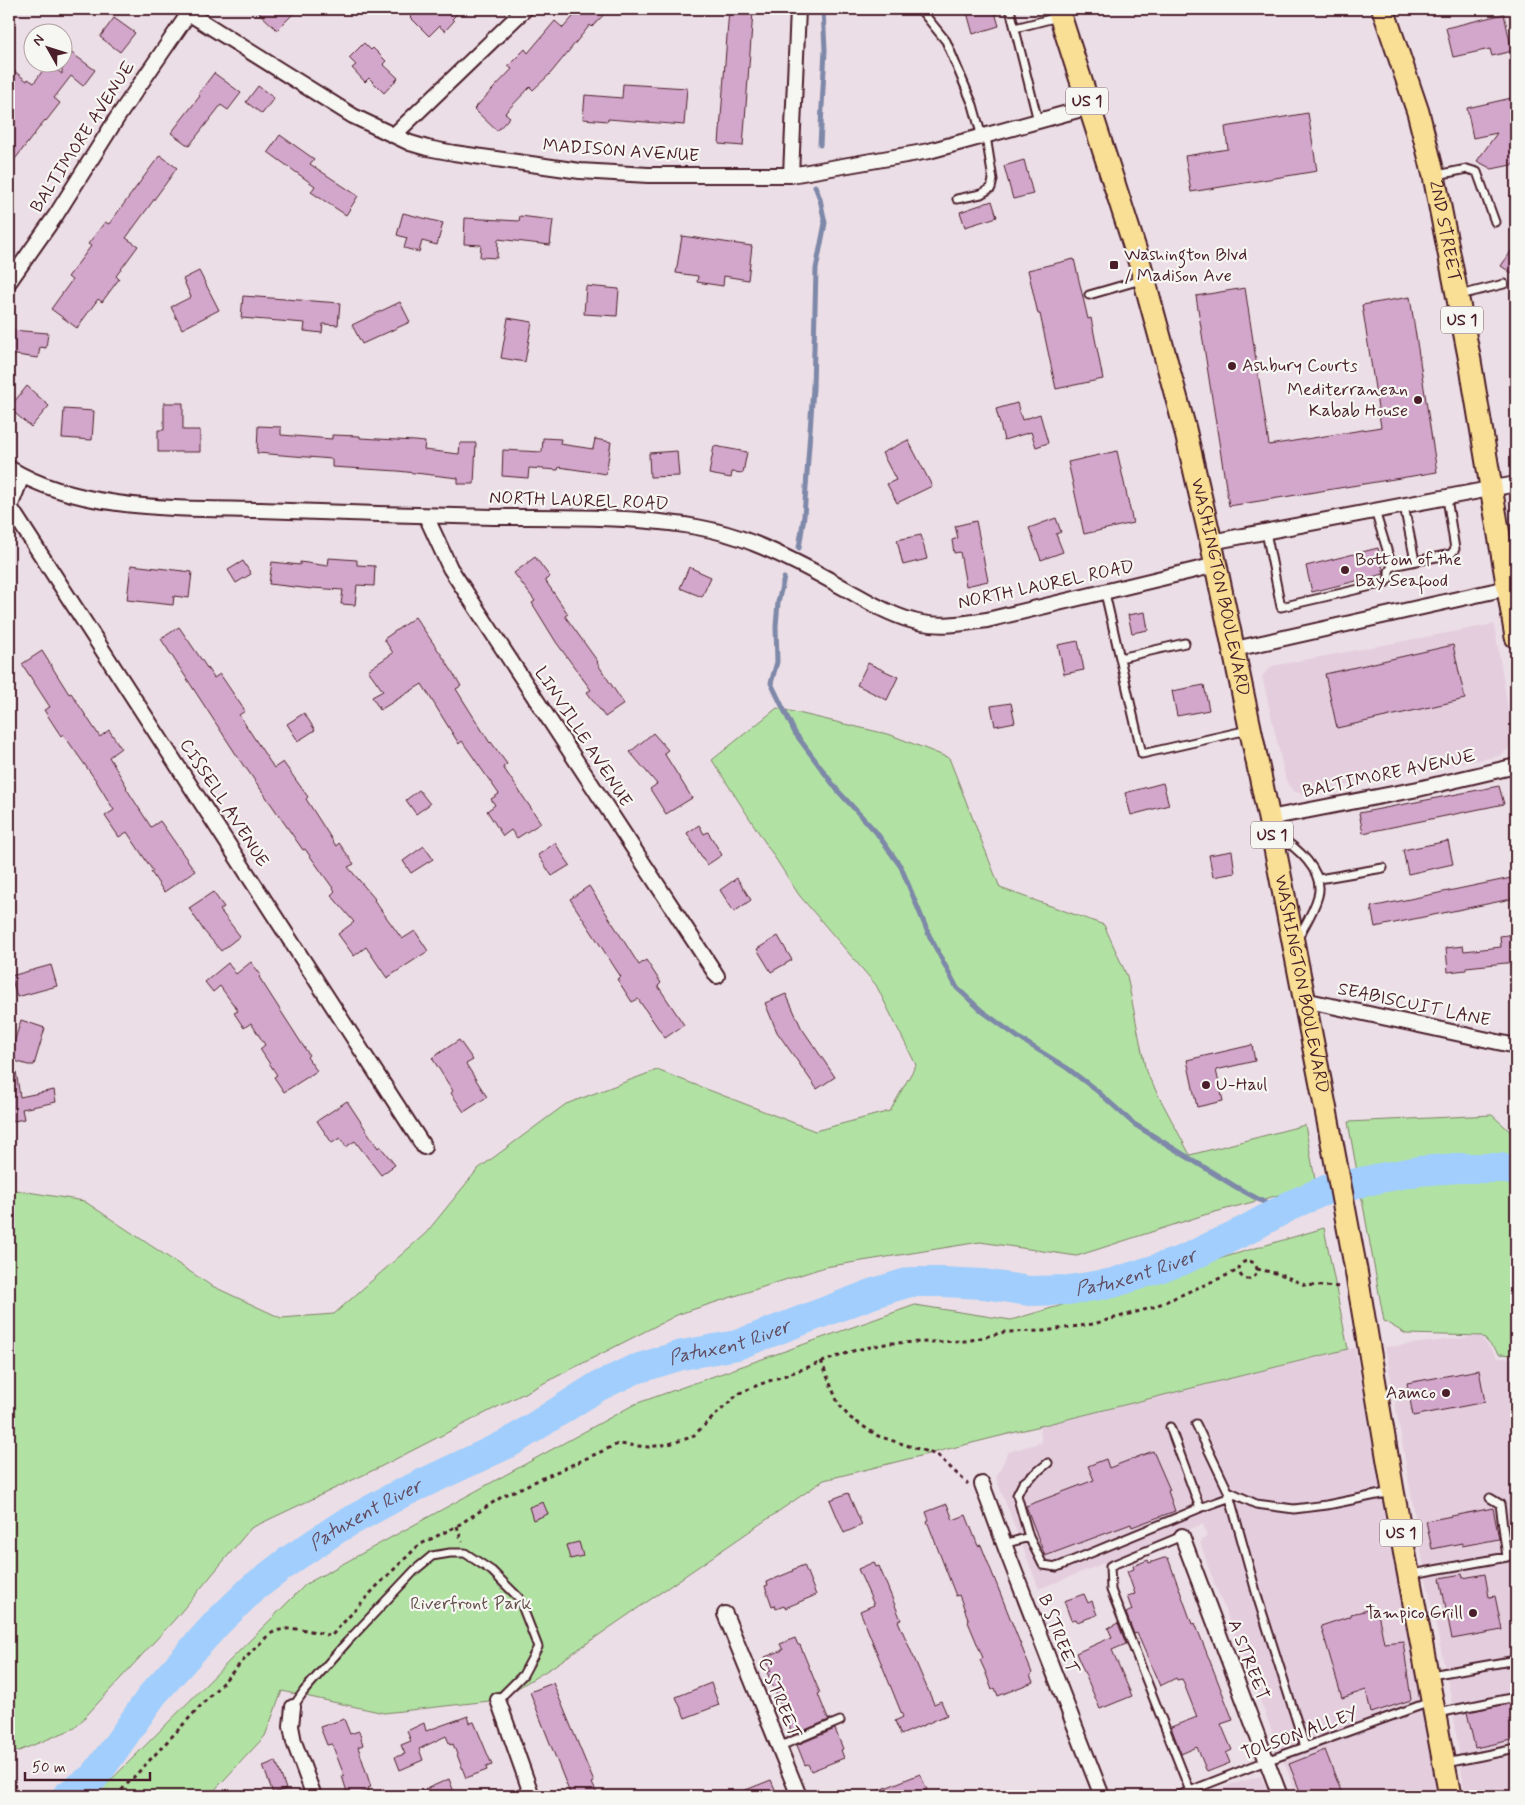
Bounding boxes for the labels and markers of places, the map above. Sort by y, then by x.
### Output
place label: Washington Blvd / Madison Ave [1124,243,1247,288]
marker: Washington Blvd / Madison Ave [1108,259,1120,271]
place label: Ashbury Courts [1242,354,1358,378]
marker: Ashbury Courts [1226,360,1238,372]
place label: Mediterranean Kabab House [1287,378,1408,423]
marker: Mediterranean Kabab House [1412,394,1424,406]
place label: Bottom of the Bay Seafood [1355,548,1462,595]
marker: Bottom of the Bay Seafood [1339,564,1351,576]
place label: U-Haul [1216,1073,1267,1097]
marker: U-Haul [1200,1079,1212,1091]
place label: Aamco [1386,1381,1436,1405]
marker: Aamco [1440,1387,1452,1399]
place label: Tampico Grill [1365,1601,1463,1625]
marker: Tampico Grill [1467,1607,1479,1619]

